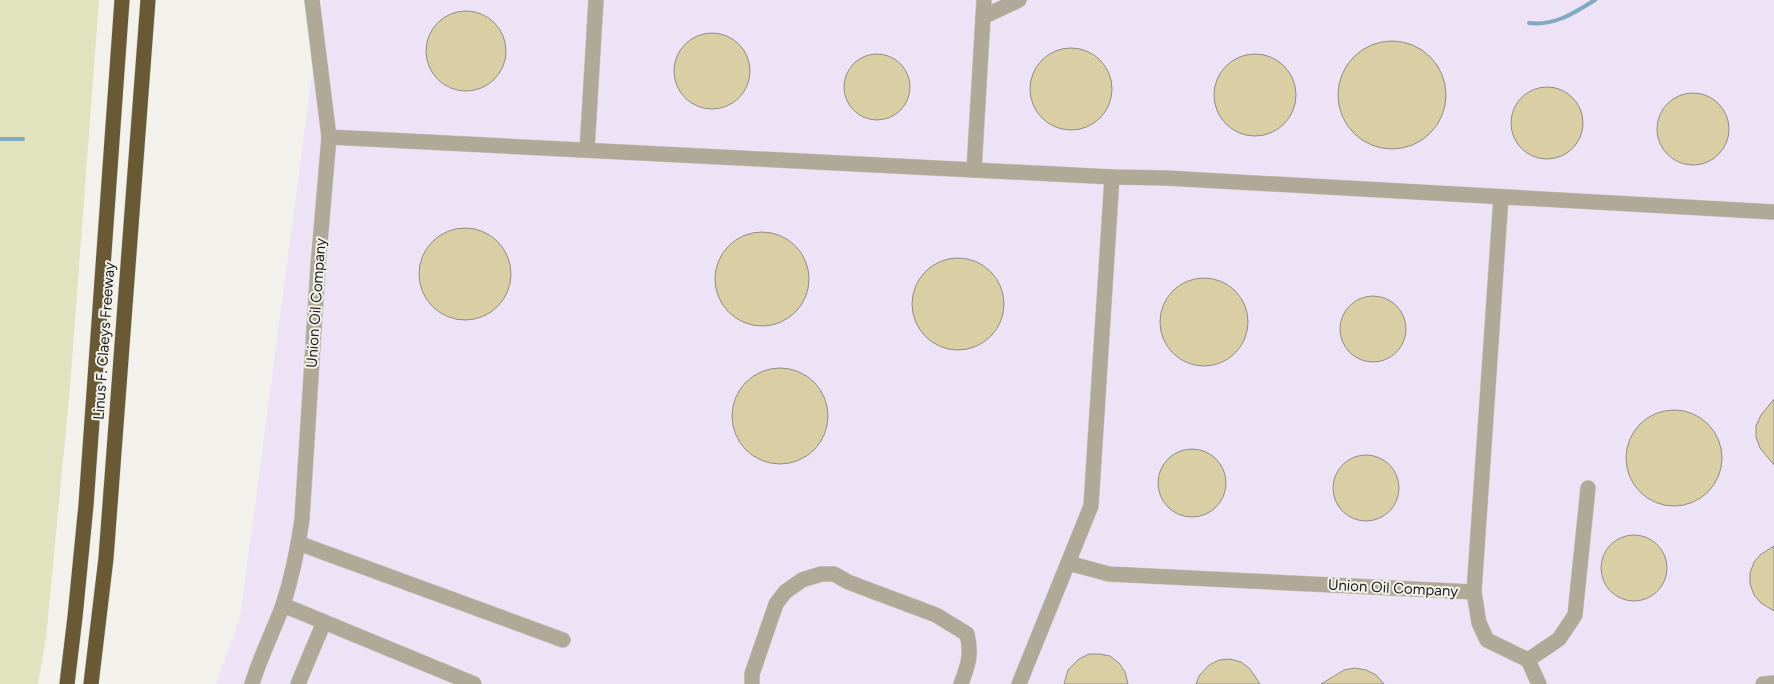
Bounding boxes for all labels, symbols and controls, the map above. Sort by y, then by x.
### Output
street label: Union Oil Company [302,237,330,369]
street label: Linus F. Claeys Freeway [90,261,119,421]
street label: Union Oil Company [1327,576,1459,600]

